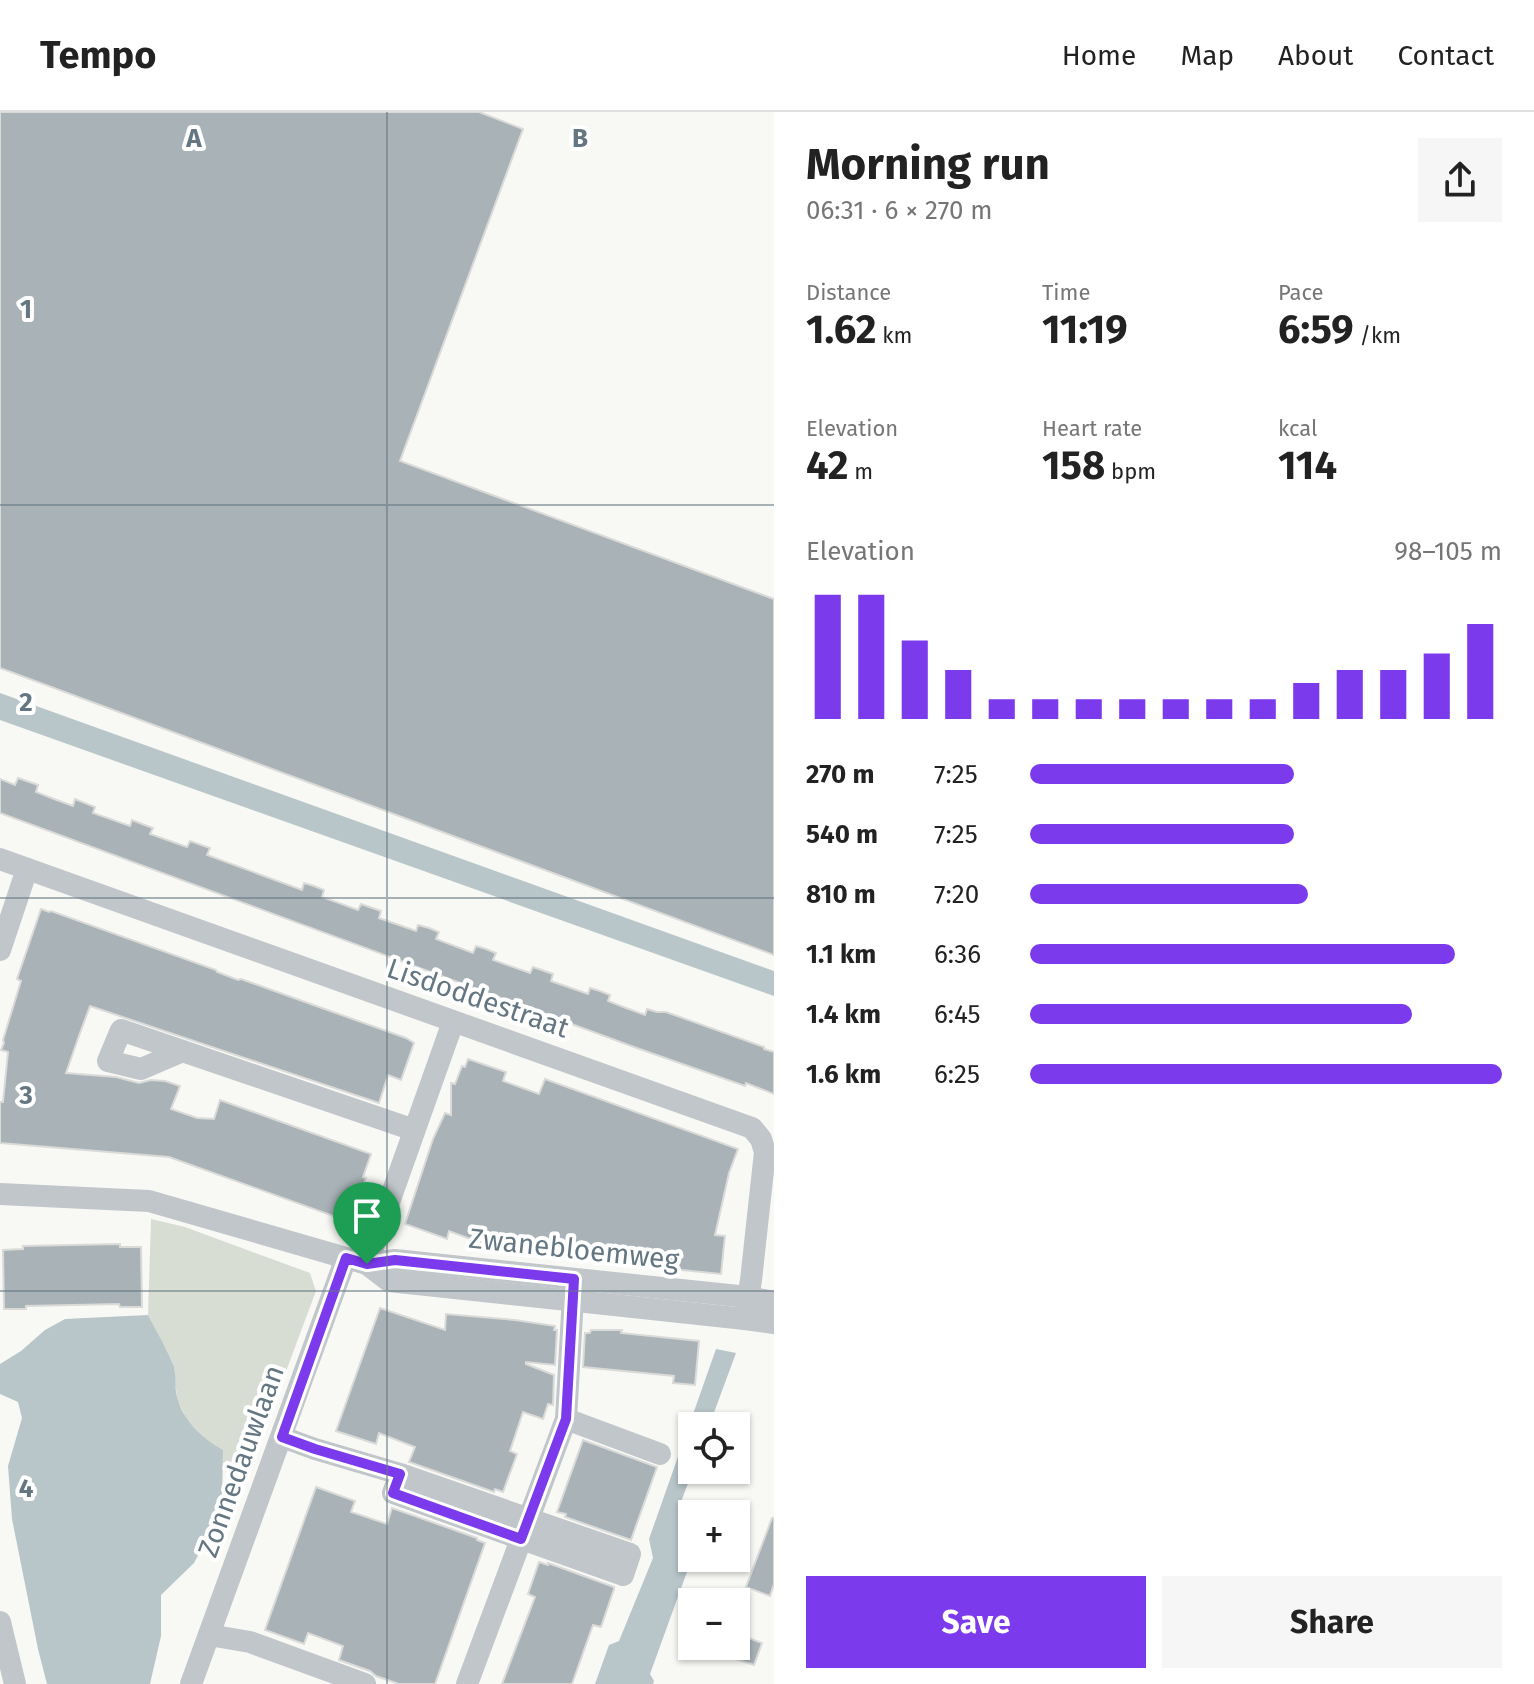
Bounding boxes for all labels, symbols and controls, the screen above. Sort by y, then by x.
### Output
text: Tempo [40,32,156,78]
text: Home [1062,39,1136,72]
text: Map [1180,39,1234,72]
text: About [1278,39,1353,72]
text: Contact [1397,39,1494,72]
text: A [185,123,202,154]
text: B [572,123,588,154]
text: Morning run [806,138,1050,191]
button: share [1418,138,1502,222]
text: 06:31 · 6 × 270 m [806,195,993,226]
text: Distance [806,279,891,306]
text: Time [1042,279,1090,306]
text: Pace [1278,279,1324,306]
text: 1 [20,294,32,325]
text: 1.62 [806,306,876,354]
text: 11:19 [1042,306,1128,354]
text: 6:59 [1278,306,1354,354]
text: km [876,322,912,349]
text: /km [1354,322,1401,349]
text: Elevation [806,415,898,442]
text: Heart rate [1042,415,1142,442]
text: kcal [1278,415,1318,442]
text: 42 [806,442,848,490]
text: 158 [1042,442,1105,490]
text: 114 [1278,442,1337,490]
text: m [848,458,873,485]
text: bpm [1105,458,1156,485]
text: Elevation [806,536,915,567]
text: 98–105 m [1394,536,1502,567]
text: 2 [19,687,33,718]
text: 270 m [806,759,874,790]
text: 7:25 [934,759,978,790]
text: 540 m [806,819,878,850]
text: 7:25 [934,819,978,850]
text: 810 m [806,879,876,910]
text: 7:20 [934,879,979,910]
text: 1.1 km [806,939,876,970]
text: 6:36 [934,939,981,970]
street label: Lisdoddestraat [383,951,574,1045]
text: 1.4 km [806,999,881,1030]
text: 6:45 [934,999,981,1030]
text: 1.6 km [806,1059,881,1090]
text: 6:25 [934,1059,980,1090]
text: 3 [18,1080,33,1111]
pin [333,1182,401,1264]
icon: arrive [345,1194,389,1238]
street label: Zwanebloemweg [467,1222,681,1276]
street label: Zonnedauwlaan [191,1361,291,1561]
map controls [678,1412,750,1660]
button: locate [678,1412,750,1484]
text: 4 [19,1473,34,1504]
button: + [678,1500,750,1572]
button: Save [806,1576,1146,1668]
button: Share [1162,1576,1502,1668]
button: − [678,1588,750,1660]

